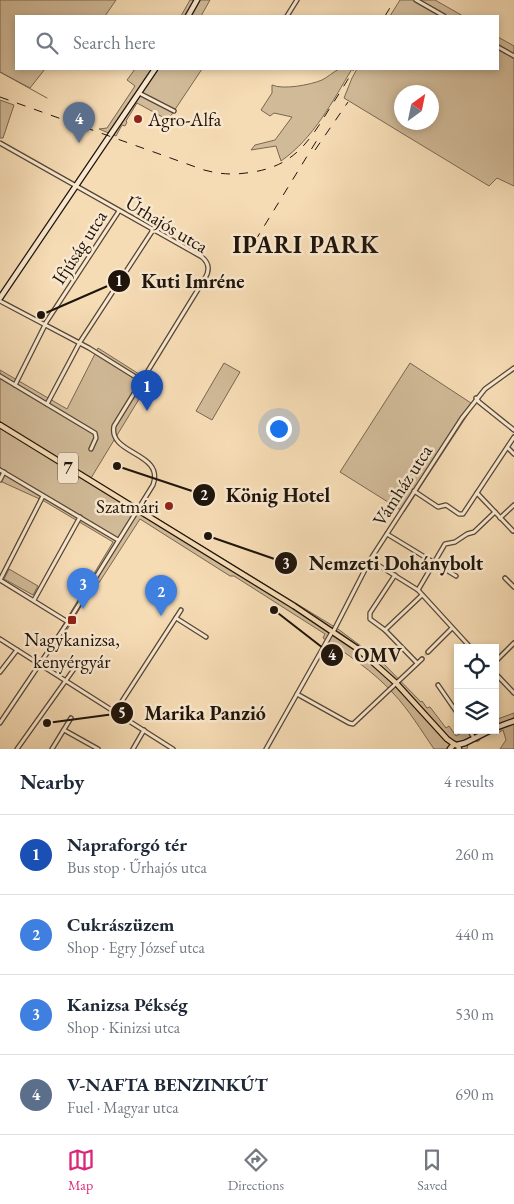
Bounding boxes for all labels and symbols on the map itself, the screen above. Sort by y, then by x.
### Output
north arrow [394,85,439,130]
pin: 4 [63,102,95,143]
place label: Agro-Alfa [147,107,222,132]
marker: Agro-Alfa [132,113,144,125]
street label: Űrhajós utca [121,190,213,259]
street label: Ifjúság utca [46,205,113,289]
district label: IPARI PARK [232,229,380,260]
callout: Kuti Imréne [107,263,255,298]
text: Kuti Imréne [141,268,245,294]
text: 1 [115,271,123,290]
pin: 1 [131,370,163,411]
your location [266,416,292,442]
street label: Vámház utca [367,439,438,531]
road number: 7 [58,452,78,483]
callout: König Hotel [191,477,340,512]
text: König Hotel [226,482,330,508]
text: 2 [200,485,208,504]
place label: Szatmári [96,494,159,519]
marker: Szatmári [163,500,175,512]
callout: Nemzeti Dohánybolt [274,546,493,581]
text: Nemzeti Dohánybolt [309,550,484,576]
text: 3 [282,554,290,573]
pin: 3 [67,568,99,609]
pin: 2 [145,575,177,616]
marker: Nagykanizsa, kenyérgyár [66,614,78,626]
place label: Nagykanizsa, kenyérgyár [24,627,120,674]
callout: OMV [319,637,412,672]
text: OMV [354,642,403,668]
text: 4 [328,645,337,664]
callout: Marika Panzió [109,695,276,730]
text: Marika Panzió [144,700,266,726]
text: 5 [118,703,126,722]

